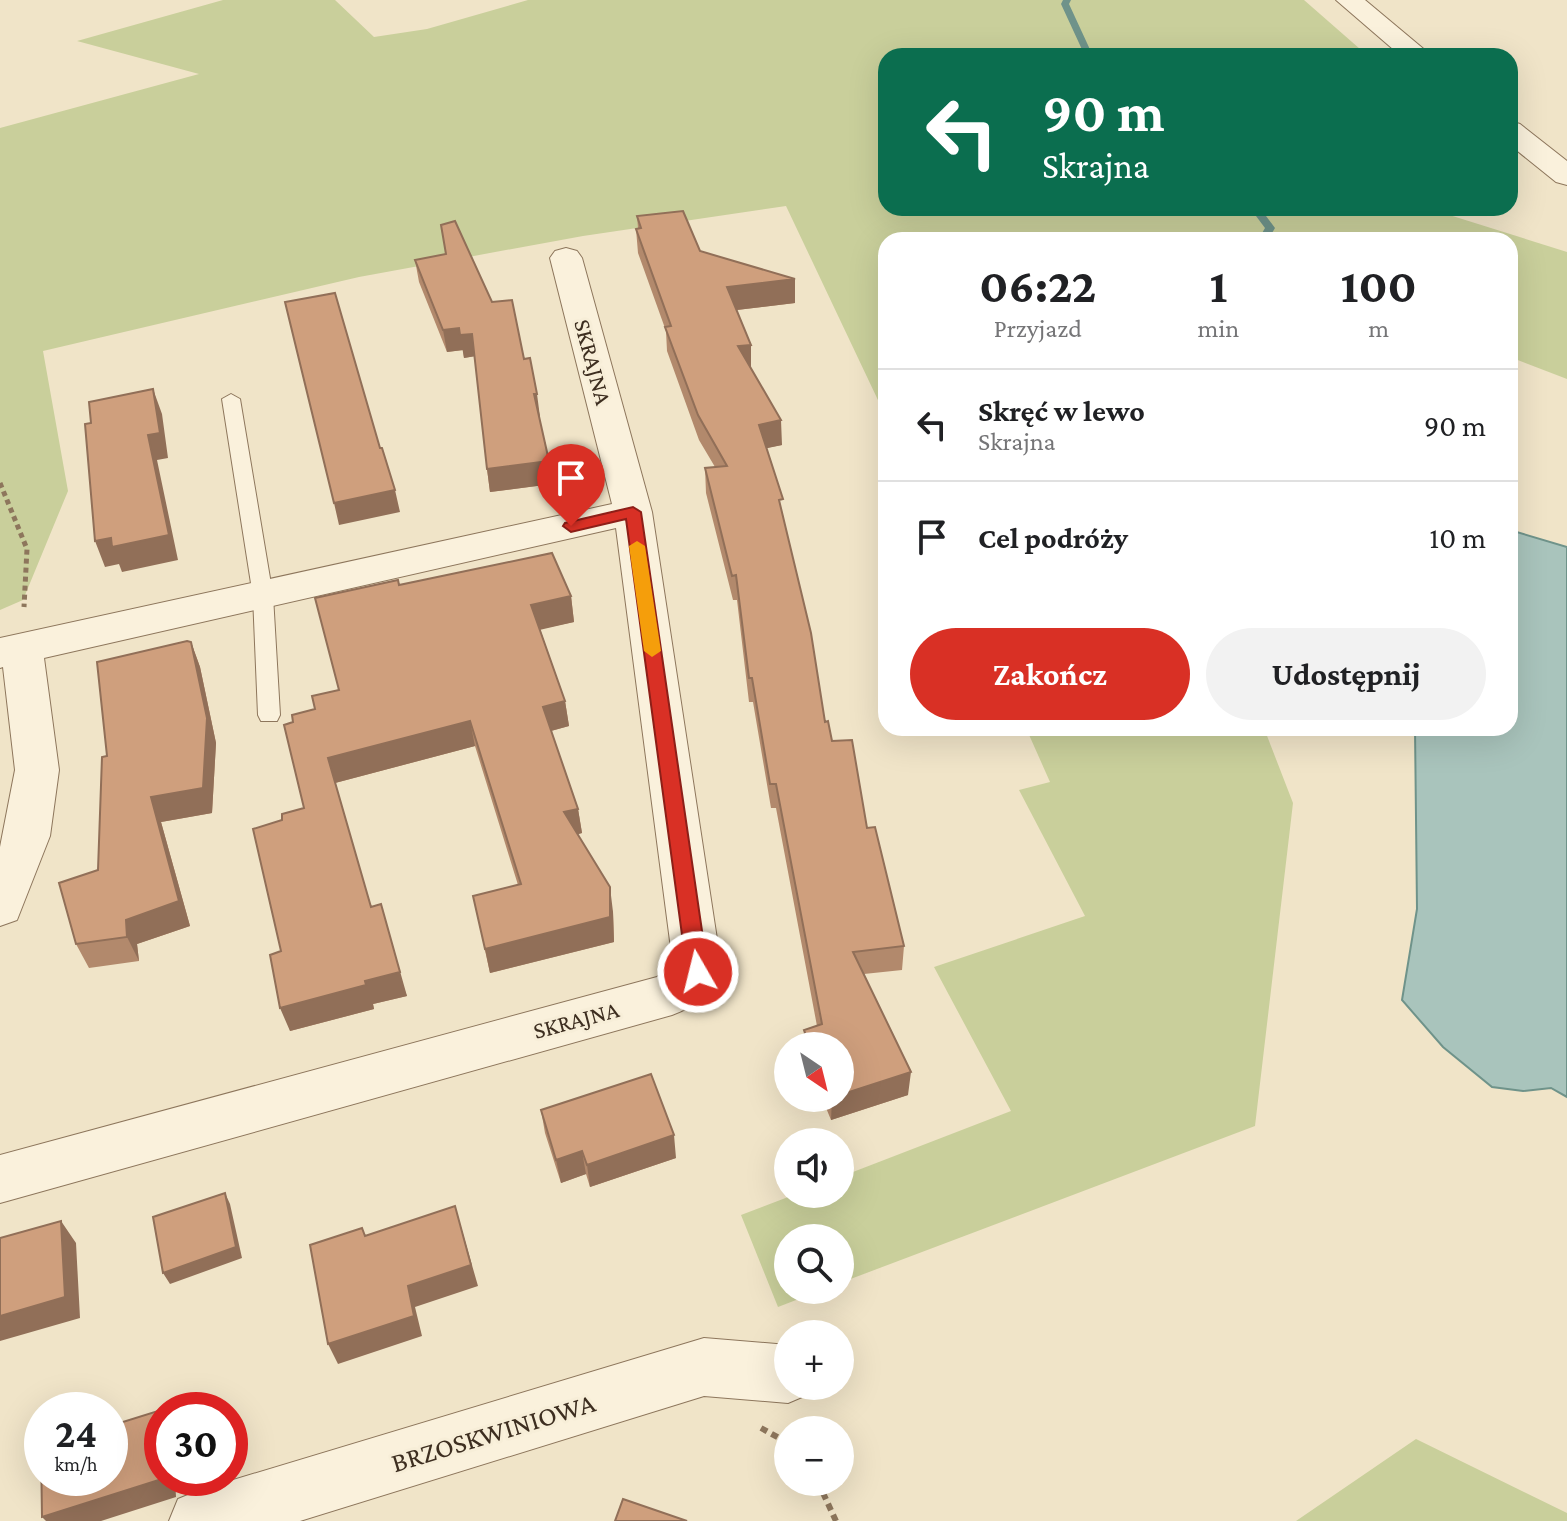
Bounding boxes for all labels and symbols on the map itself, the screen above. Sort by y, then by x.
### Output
street label: SKRAJNA [569,316,618,408]
pin [537,444,605,526]
position arrow [656,930,740,1014]
street label: SKRAJNA [530,995,622,1044]
north arrow [774,1032,854,1112]
street label: BRZOSKWINIOWA [387,1387,599,1478]
speed limit sign: 30 [144,1392,248,1496]

